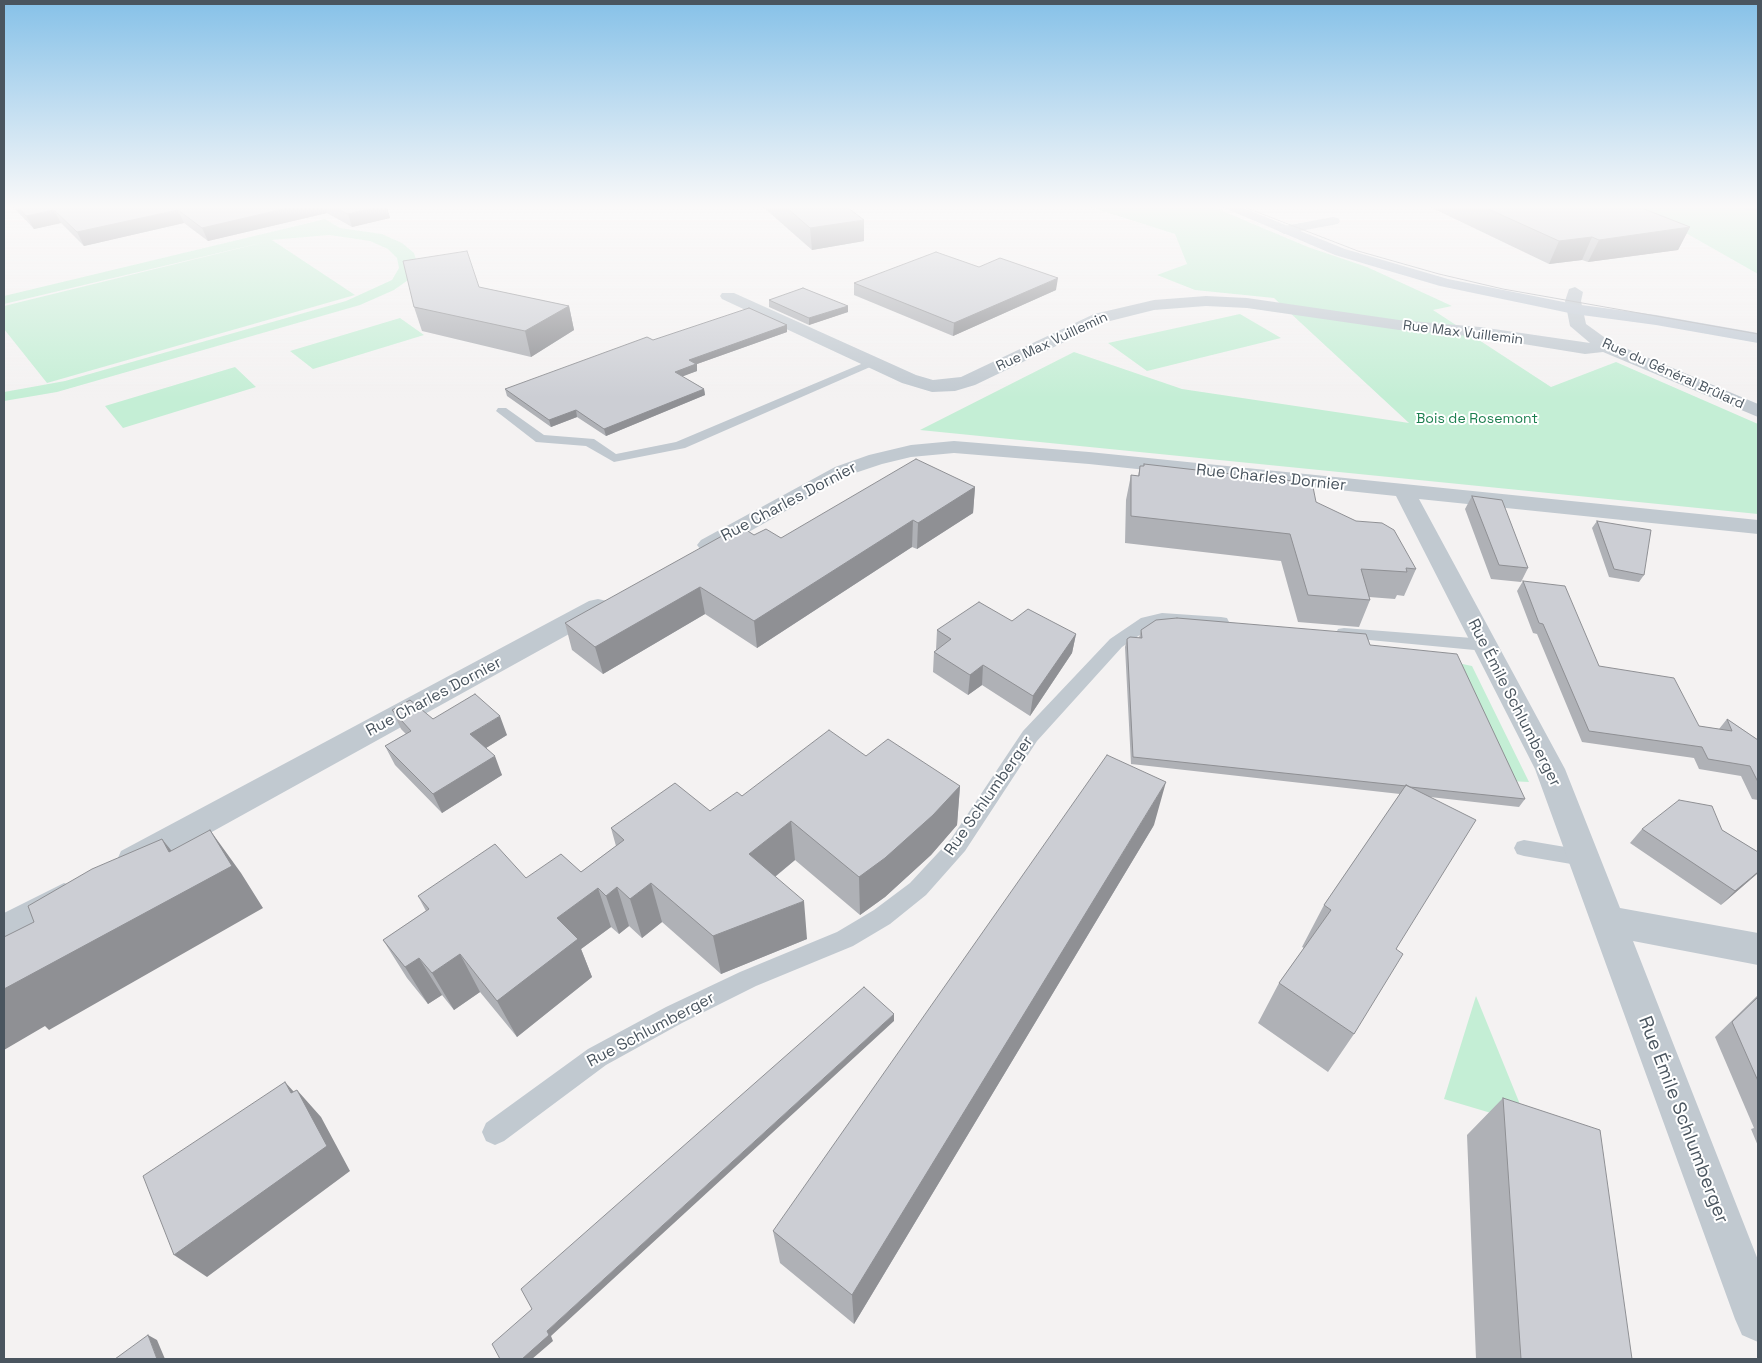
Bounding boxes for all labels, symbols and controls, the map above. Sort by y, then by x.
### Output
street label: Rue Max Vuillemin [994,309,1110,375]
street label: Rue Max Vuillemin [1402,317,1524,349]
street label: Rue du Général Brûlard [1599,335,1747,413]
park label: Bois de Rosemont [1416,411,1538,427]
street label: Rue Charles Dornier [718,458,860,546]
street label: Rue Charles Dornier [1195,461,1347,495]
street label: Rue Émile Schlumberger [1463,616,1565,790]
street label: Rue Charles Dornier [363,653,505,741]
street label: Rue Schlumberger [941,733,1037,859]
street label: Rue Schlumberger [584,988,718,1072]
street label: Rue Émile Schlumberger [1633,1013,1733,1227]

